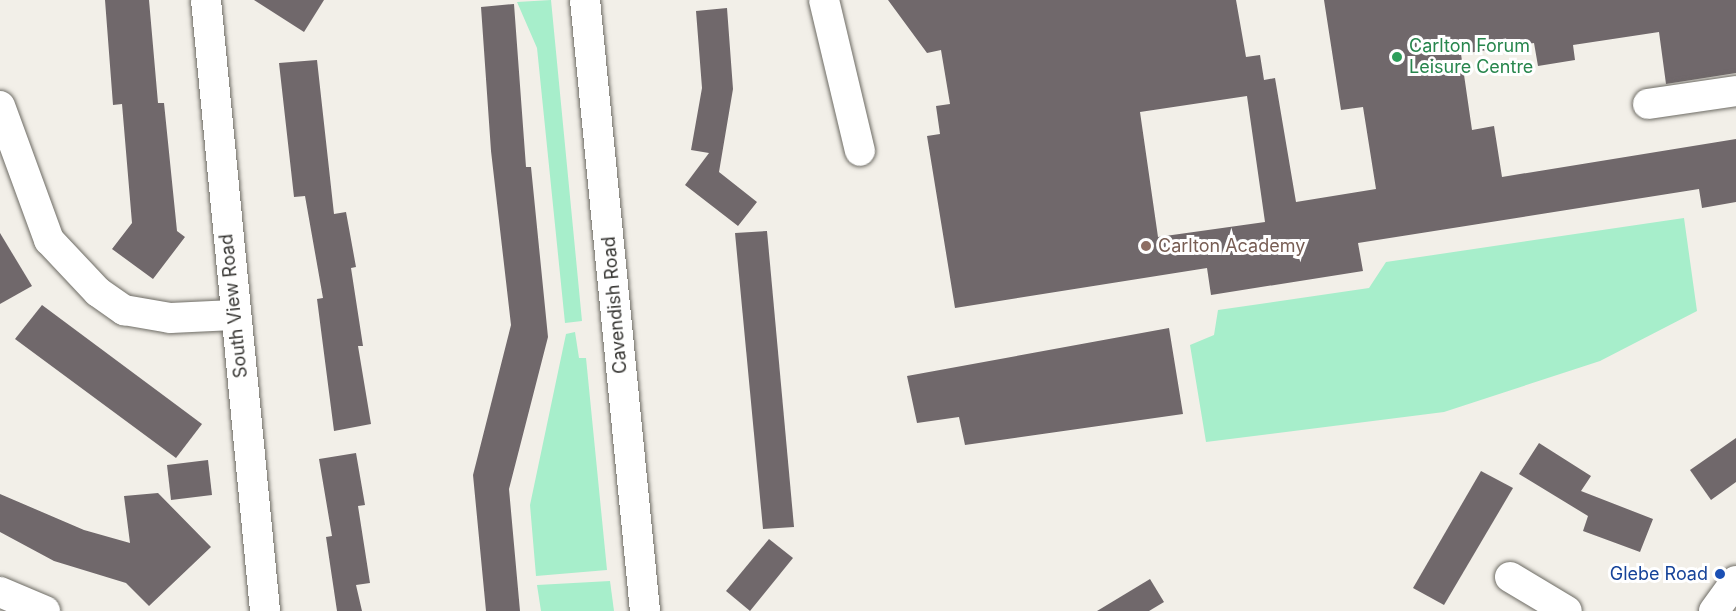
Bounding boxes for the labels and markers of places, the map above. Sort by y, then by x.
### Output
place label: Carlton Forum Leisure Centre [1409,36,1533,78]
marker: Carlton Forum Leisure Centre [1390,50,1404,64]
place label: Carlton Academy [1158,235,1305,257]
marker: Carlton Academy [1139,239,1153,253]
place label: Glebe Road [1610,563,1708,585]
marker: Glebe Road [1713,567,1727,581]

